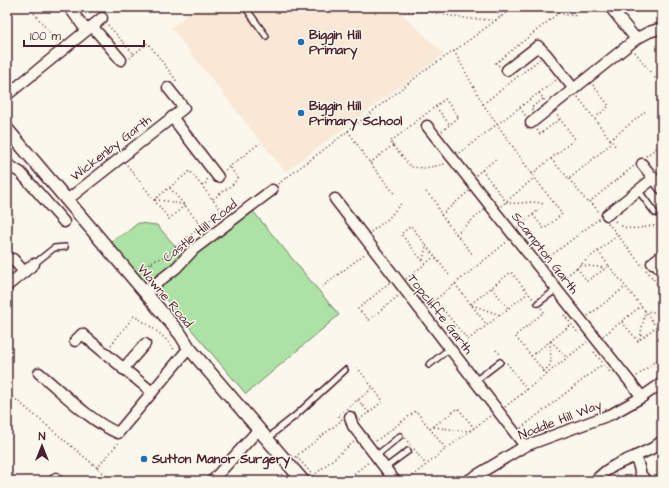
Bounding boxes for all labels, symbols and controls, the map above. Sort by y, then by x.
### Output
scale bar [24,22,144,48]
place label: Biggin Hill Primary [309,26,361,60]
text: 100 m [30,28,61,45]
marker: Biggin Hill Primary [296,37,306,47]
place label: Biggin Hill Primary School [309,97,402,131]
marker: Biggin Hill Primary School [296,108,306,118]
street label: Wickenby Garth [67,110,156,186]
street label: Castle Hill Road [159,195,241,267]
street label: Scampton Garth [507,208,583,298]
street label: Wawne Road [133,260,197,332]
street label: Topcliffe Garth [403,270,477,358]
street label: Noddle Hill Way [516,396,605,445]
north arrow [22,426,62,466]
text: N [39,429,46,444]
place label: Sutton Manor Surgery [151,450,291,470]
marker: Sutton Manor Surgery [139,454,149,464]

